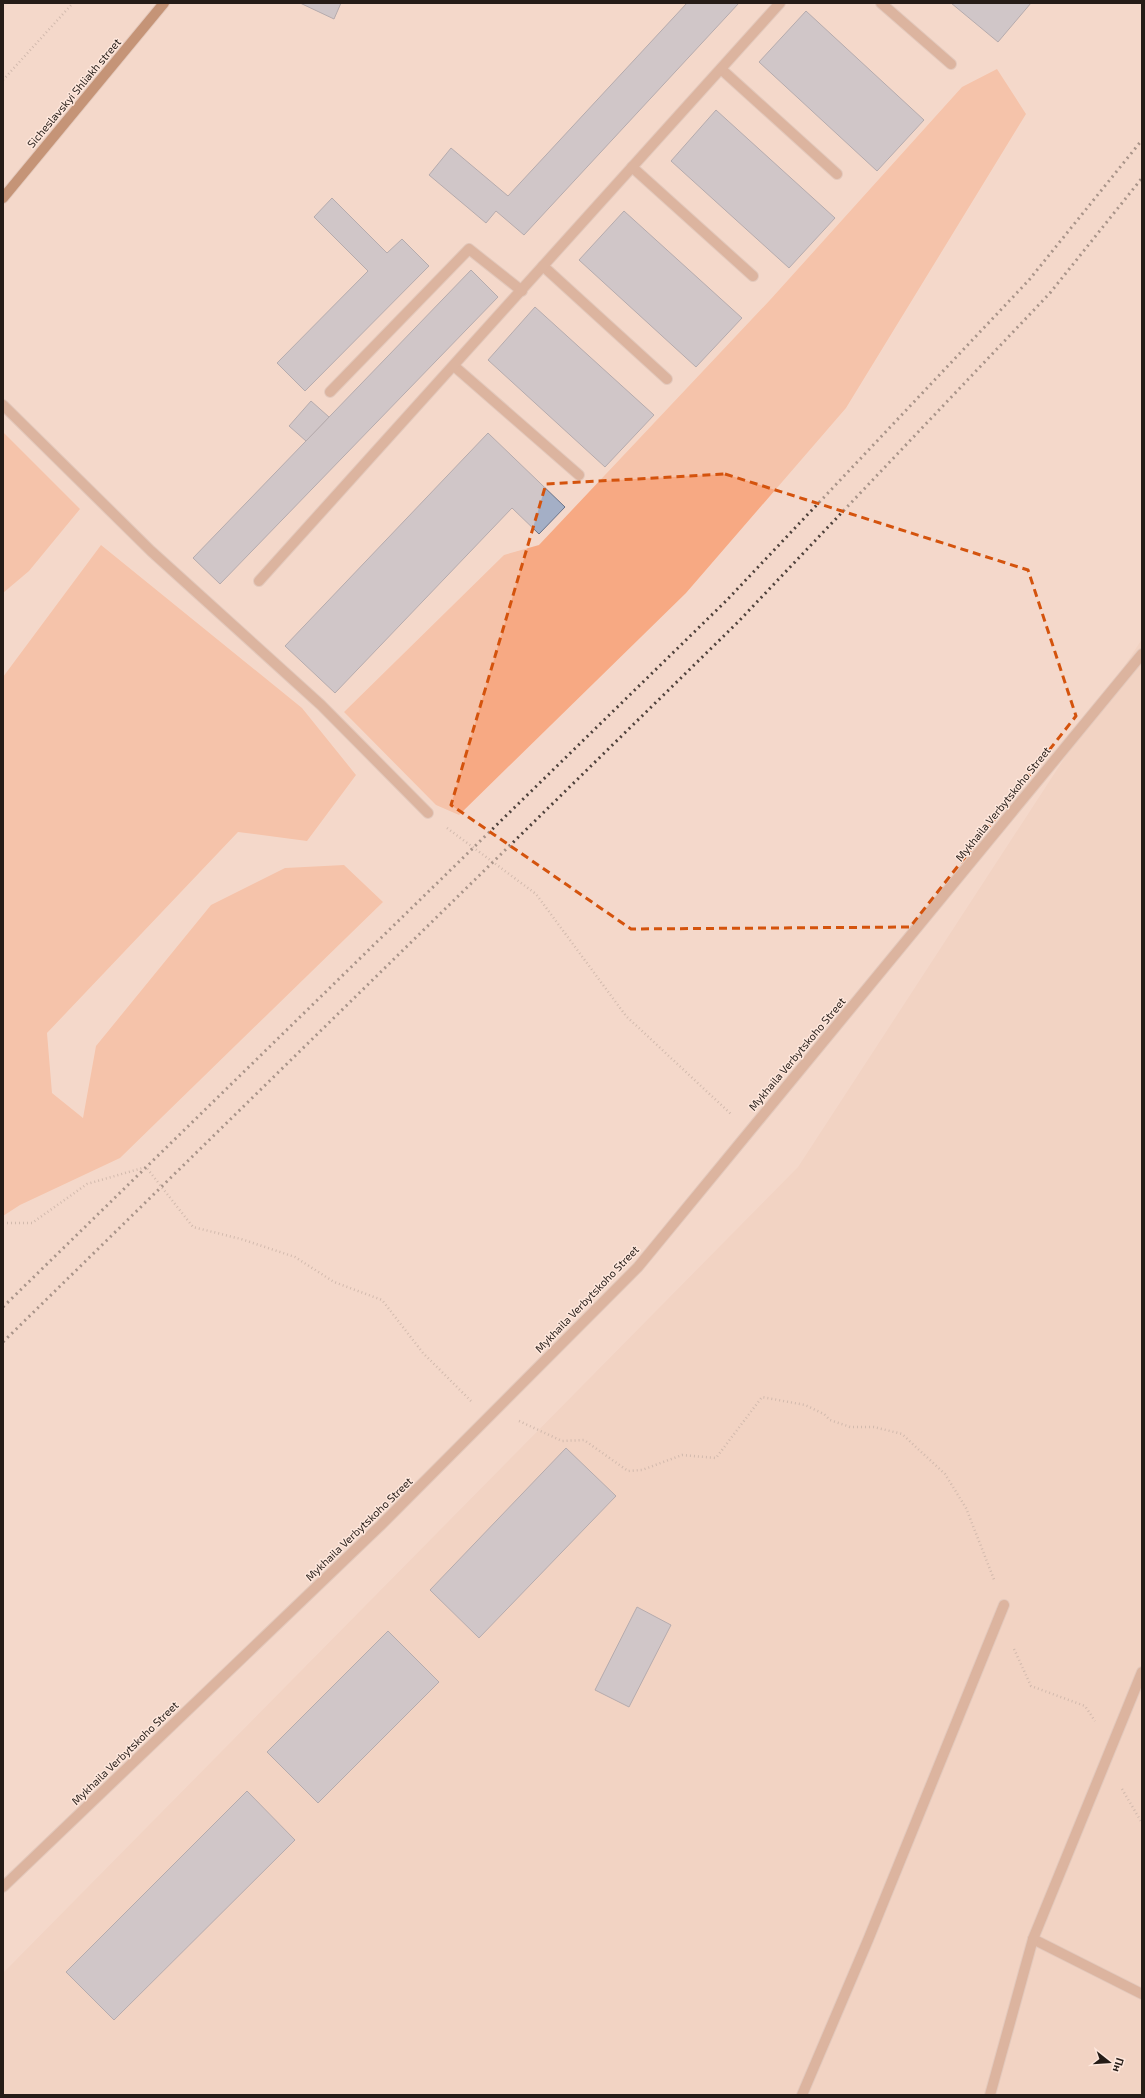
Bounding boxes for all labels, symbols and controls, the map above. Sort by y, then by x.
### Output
street label: Sicheslavskyi Shliakh street [24,35,123,150]
street label: Mykhaila Verbytskoho Street [952,744,1053,864]
street label: Mykhaila Verbytskoho Street [746,995,848,1113]
street label: Mykhaila Verbytskoho Street [532,1243,641,1355]
street label: Mykhaila Verbytskoho Street [303,1474,415,1583]
street label: Mykhaila Verbytskoho Street [69,1698,181,1807]
north arrow [1089,2042,1129,2082]
text: Пн [1111,2056,1127,2074]

